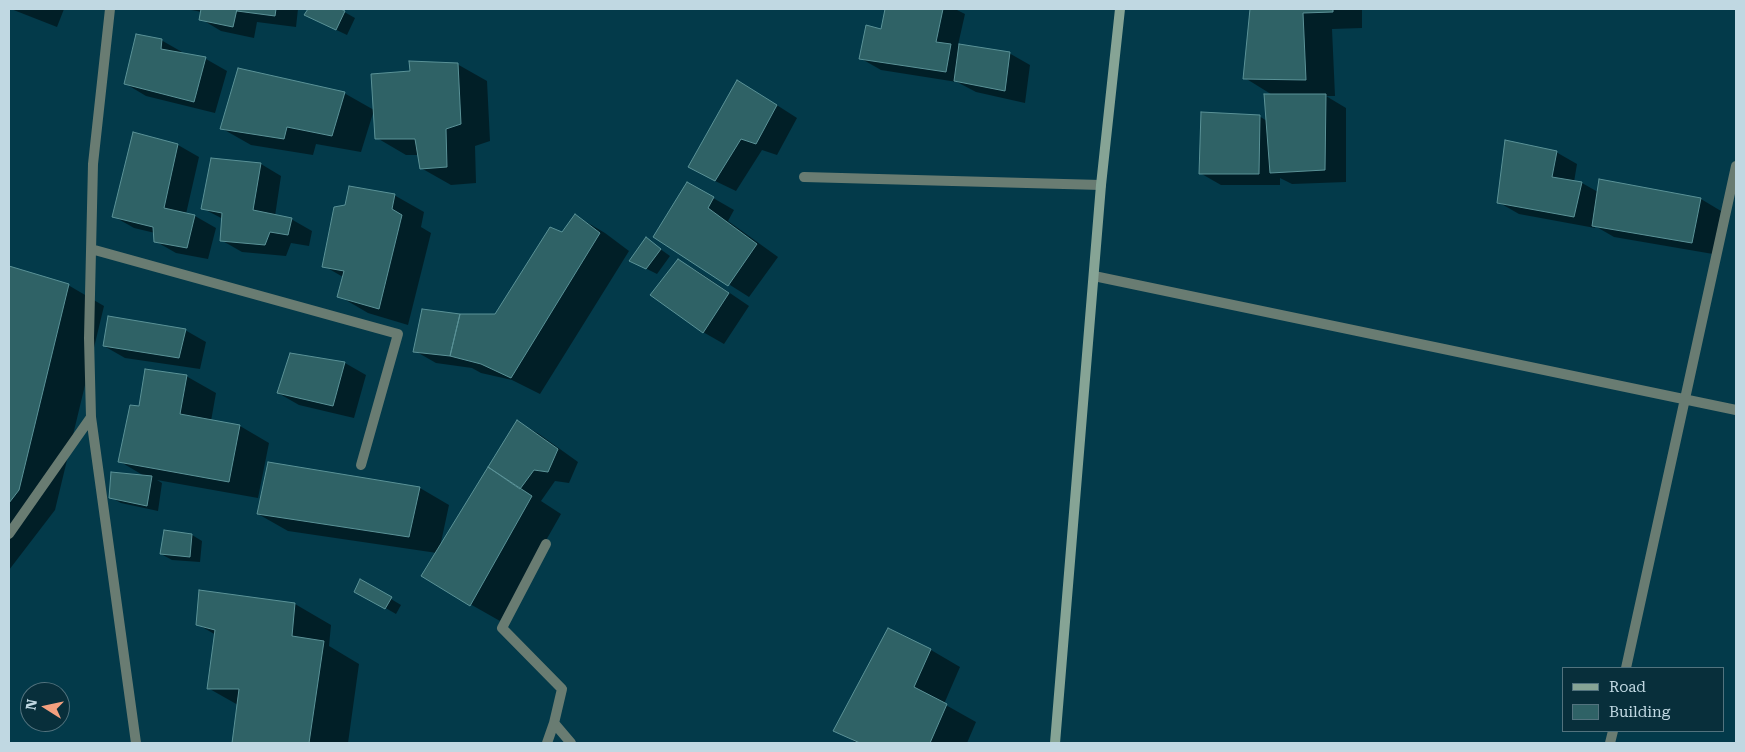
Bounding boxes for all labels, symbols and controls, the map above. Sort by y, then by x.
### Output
legend [1562,667,1725,732]
text: Road [1609,678,1646,696]
north arrow [20,682,70,732]
text: N [22,698,40,711]
text: Building [1609,703,1670,721]

